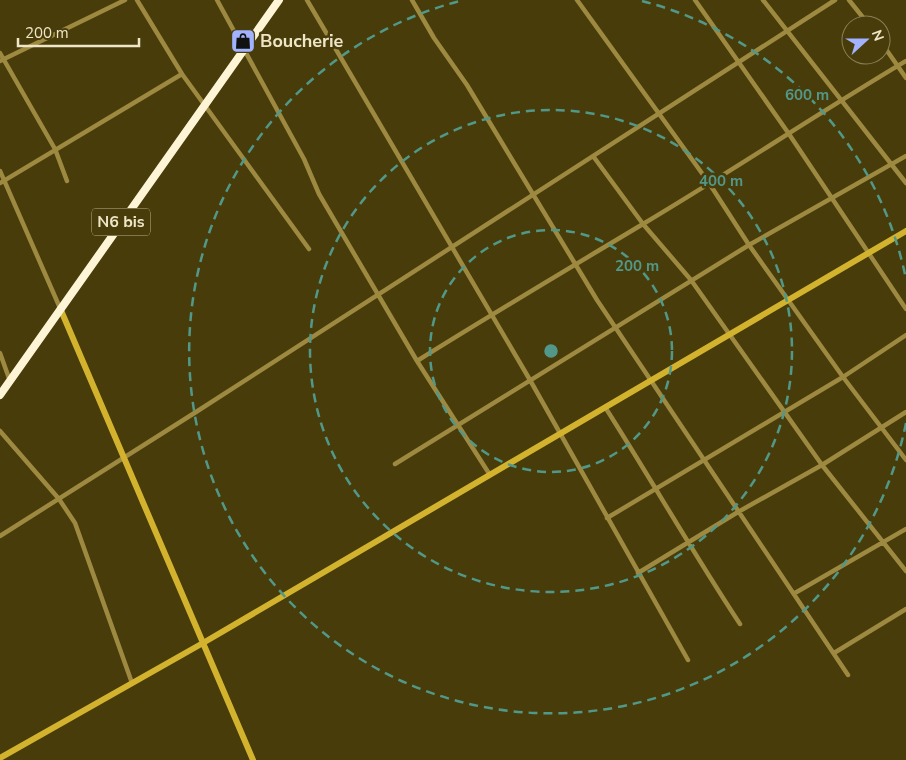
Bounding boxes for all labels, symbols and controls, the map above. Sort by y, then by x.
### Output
scale bar [18,15,139,47]
north arrow [841,15,891,65]
text: 200 m [25,23,69,43]
text: N [867,27,888,44]
shop icon: Boucherie [230,28,256,54]
place label: Boucherie [260,29,344,53]
text: 600 m [785,85,829,105]
text: 400 m [699,171,743,191]
road number: N6 bis [92,208,150,236]
text: 200 m [615,256,659,276]
centre of rings [542,342,560,360]

